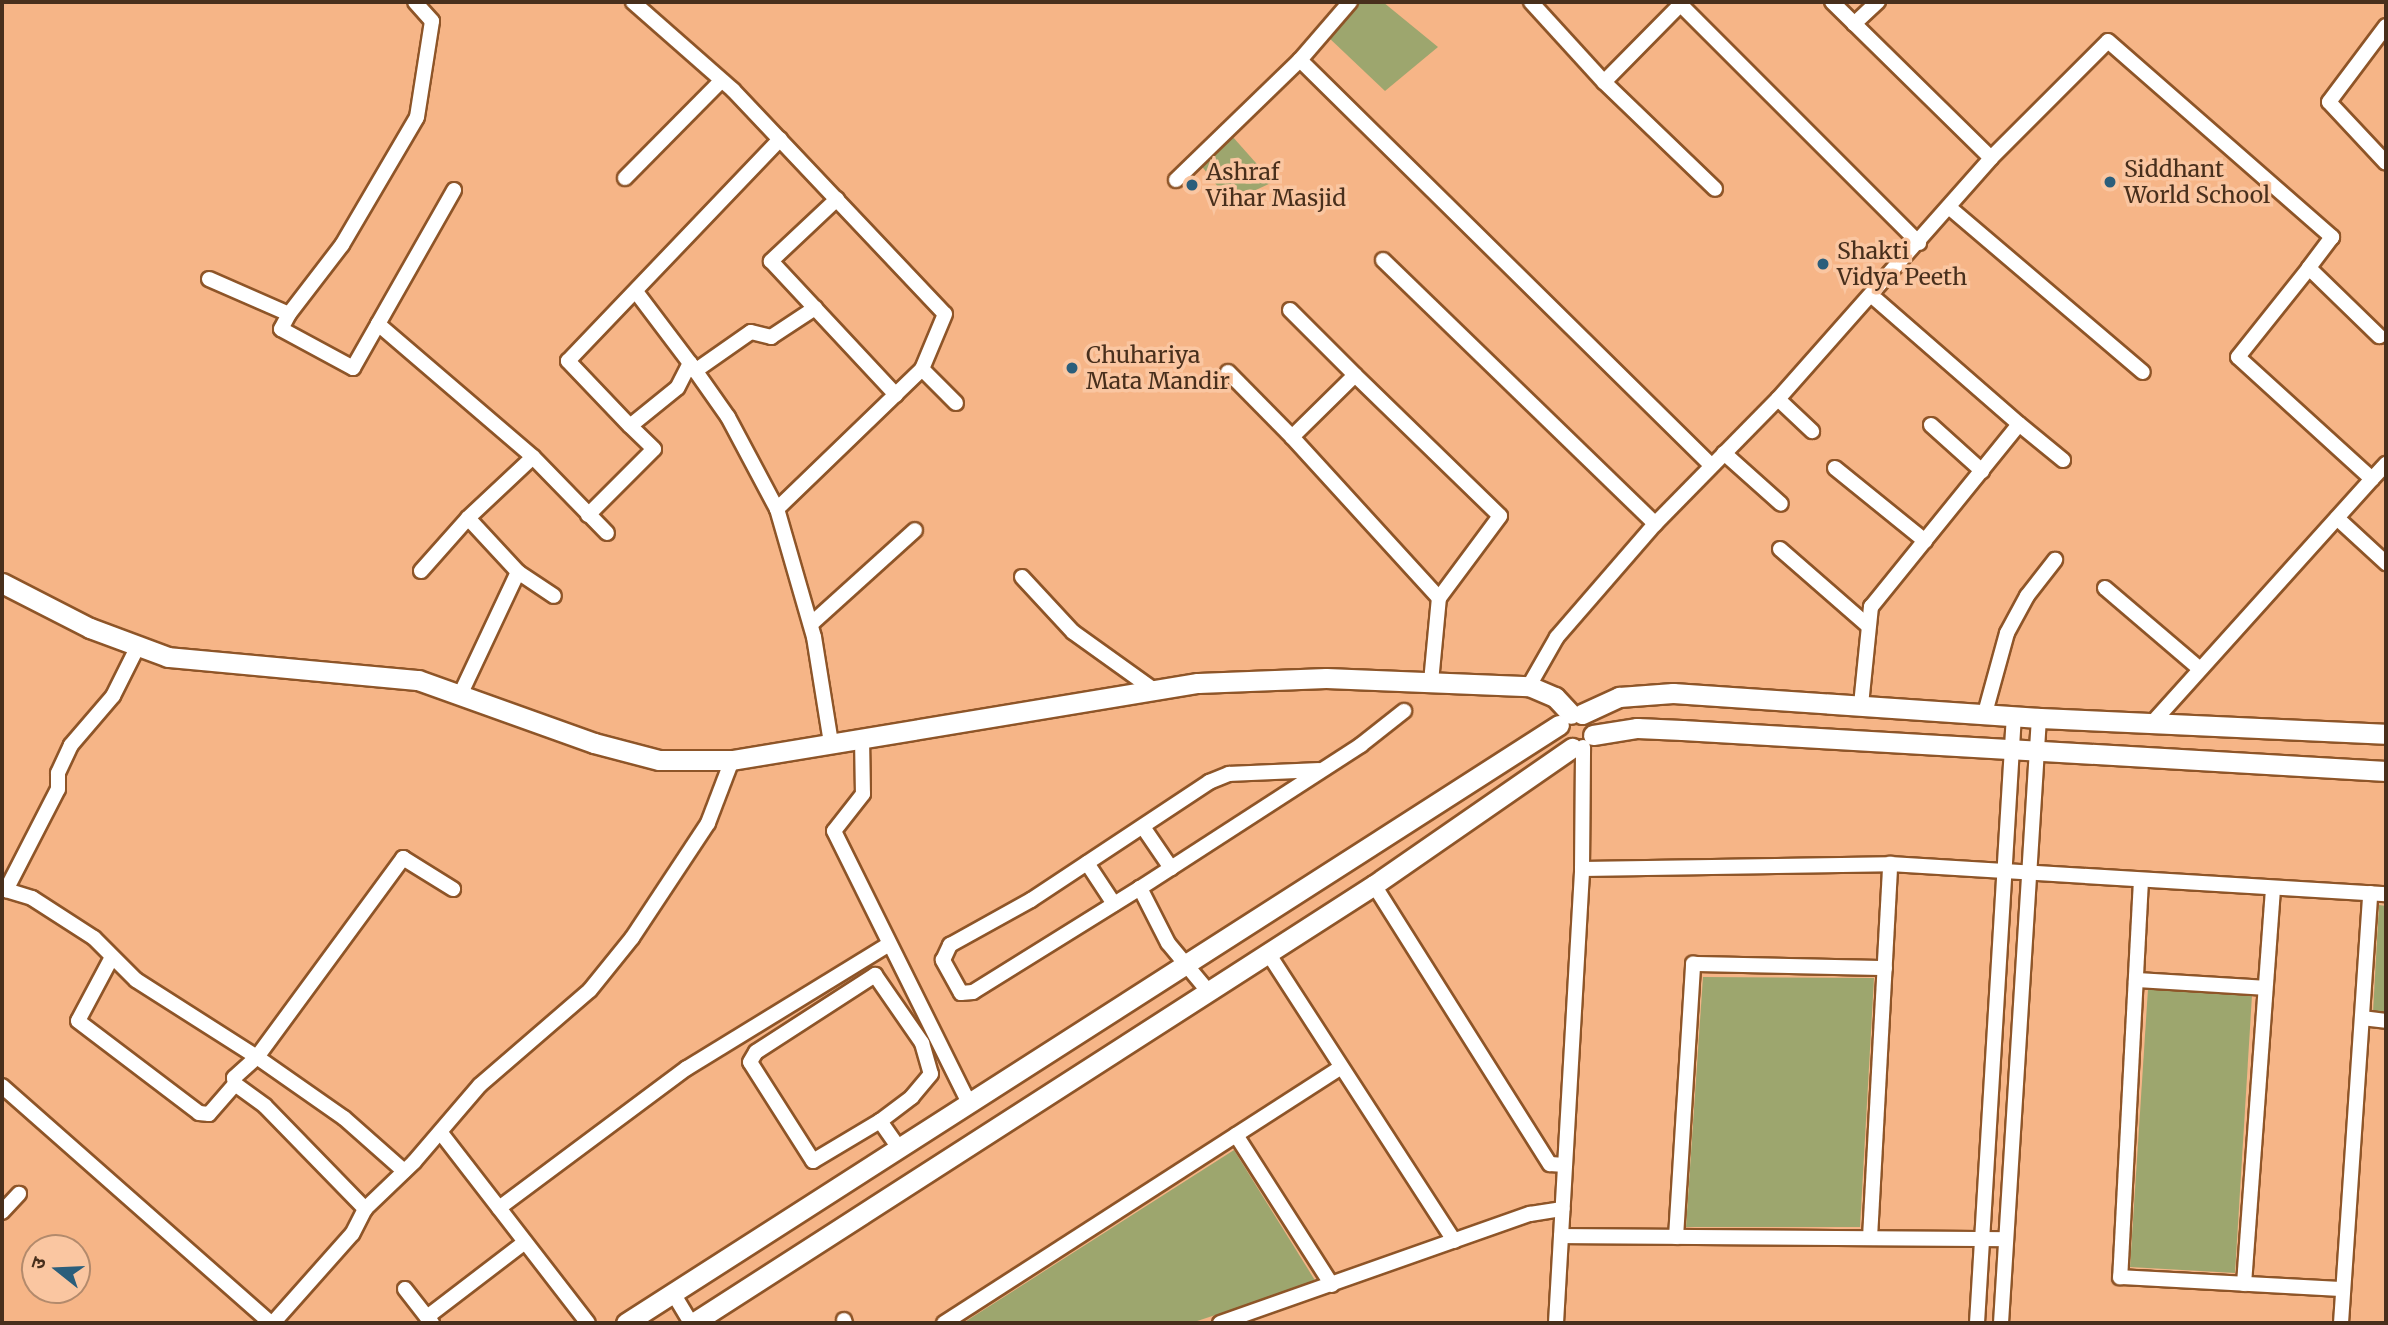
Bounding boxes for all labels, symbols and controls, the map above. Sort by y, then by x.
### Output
place label: Siddhant World School [2124,155,2270,209]
place label: Ashraf Vihar Masjid [1206,158,1346,212]
marker: Siddhant World School [2102,174,2118,190]
marker: Ashraf Vihar Masjid [1184,177,1200,193]
place label: Shakti Vidya Peeth [1837,237,1967,291]
marker: Shakti Vidya Peeth [1815,256,1831,272]
place label: Chuhariya Mata Mandir [1086,341,1230,395]
marker: Chuhariya Mata Mandir [1064,360,1080,376]
north arrow [21,1234,91,1304]
text: उ [25,1254,51,1272]

